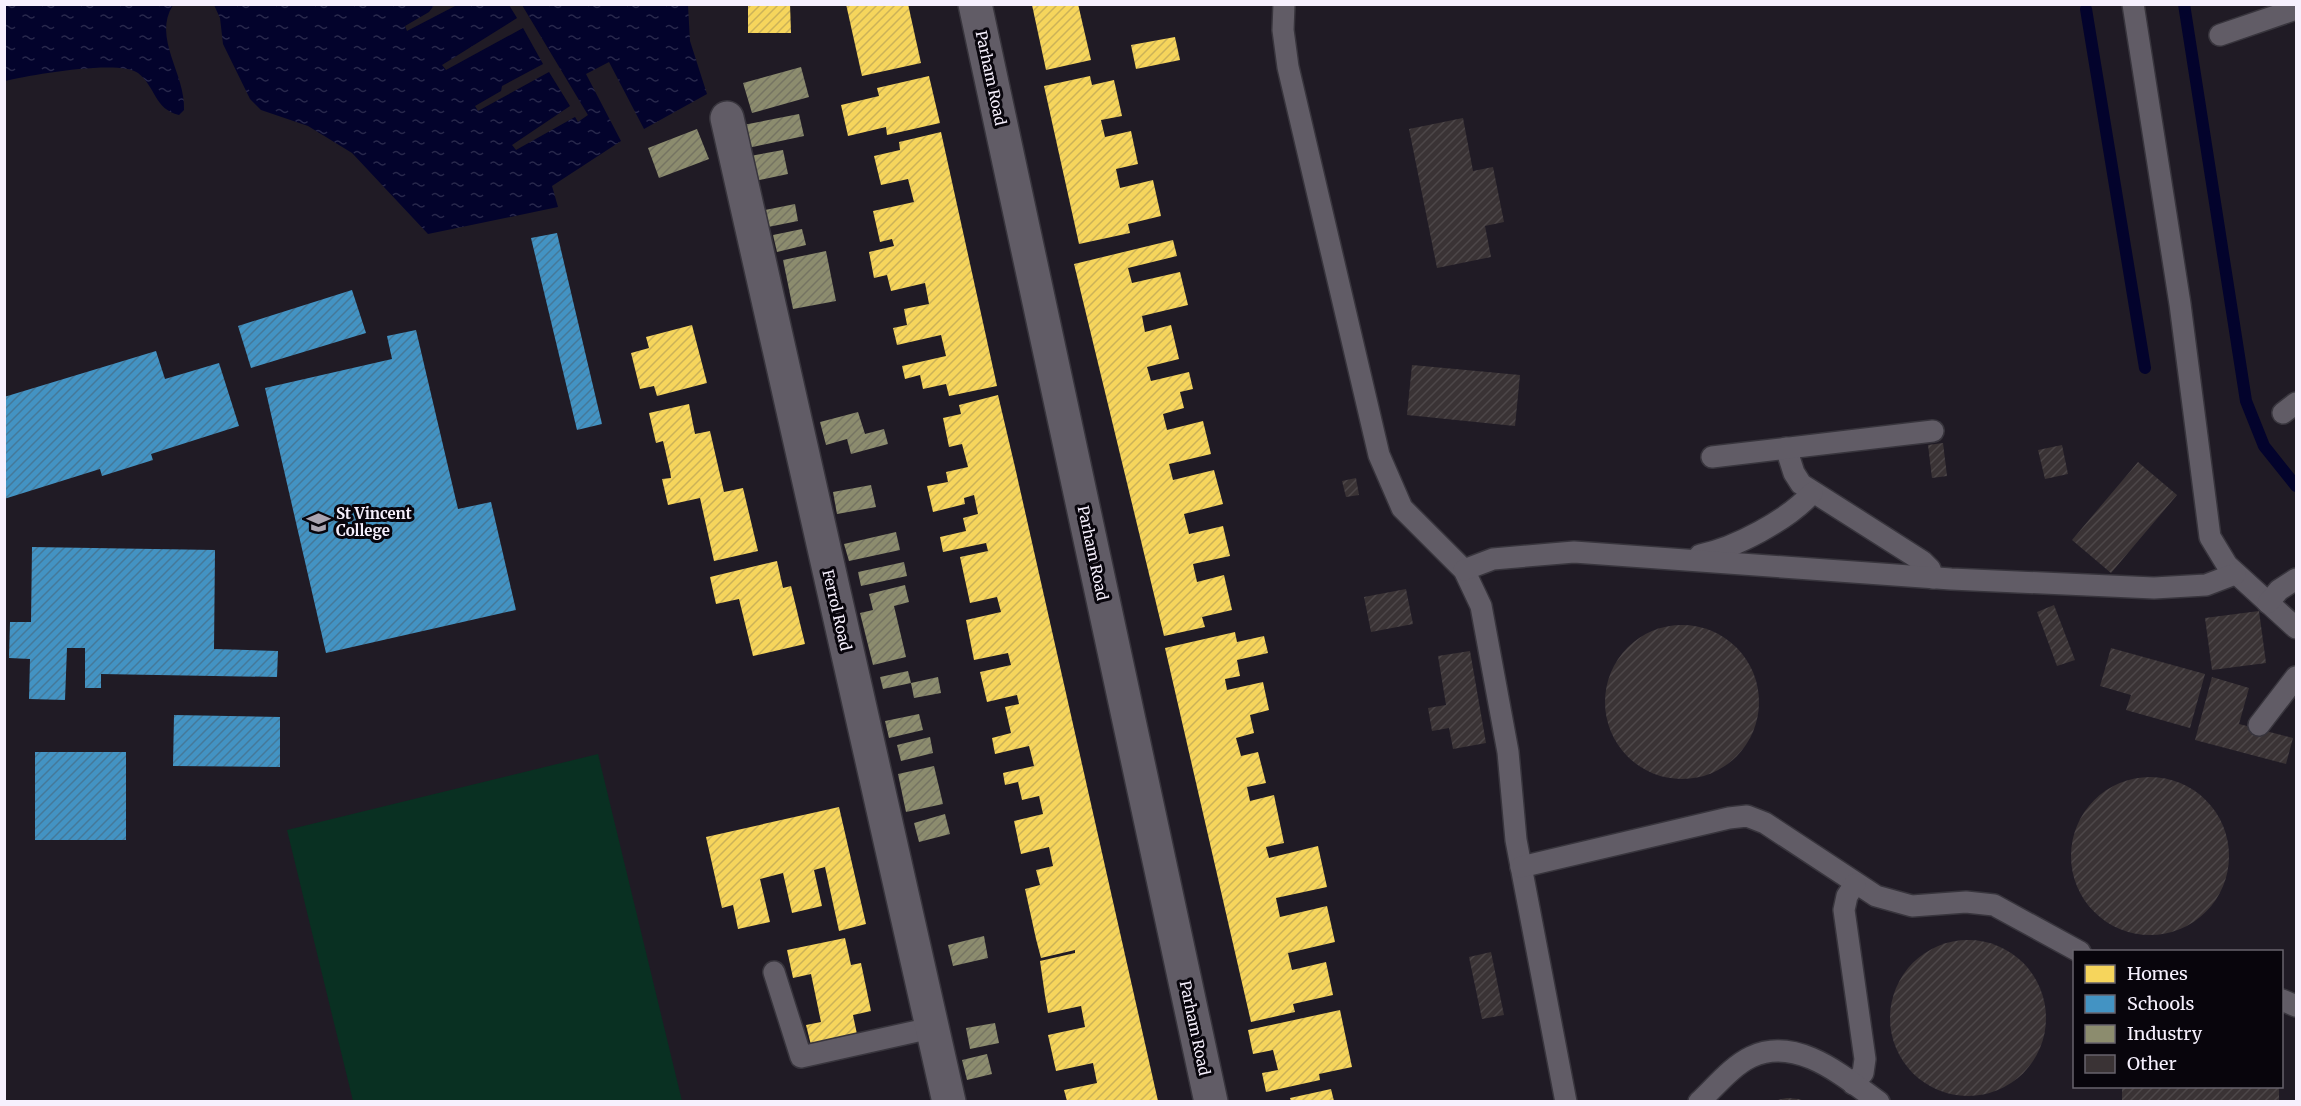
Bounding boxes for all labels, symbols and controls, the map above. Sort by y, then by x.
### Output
street label: Parham Road [972,29,1010,127]
place label: St Vincent College [336,504,412,540]
street label: Parham Road [1074,504,1112,602]
school or university icon: St Vincent College [305,509,331,535]
street label: Ferrol Road [818,568,856,652]
legend [2073,950,2283,1088]
text: Homes [2127,962,2188,985]
street label: Parham Road [1176,979,1214,1077]
text: Schools [2127,992,2195,1015]
text: Industry [2127,1022,2203,1045]
text: Other [2127,1052,2177,1075]

